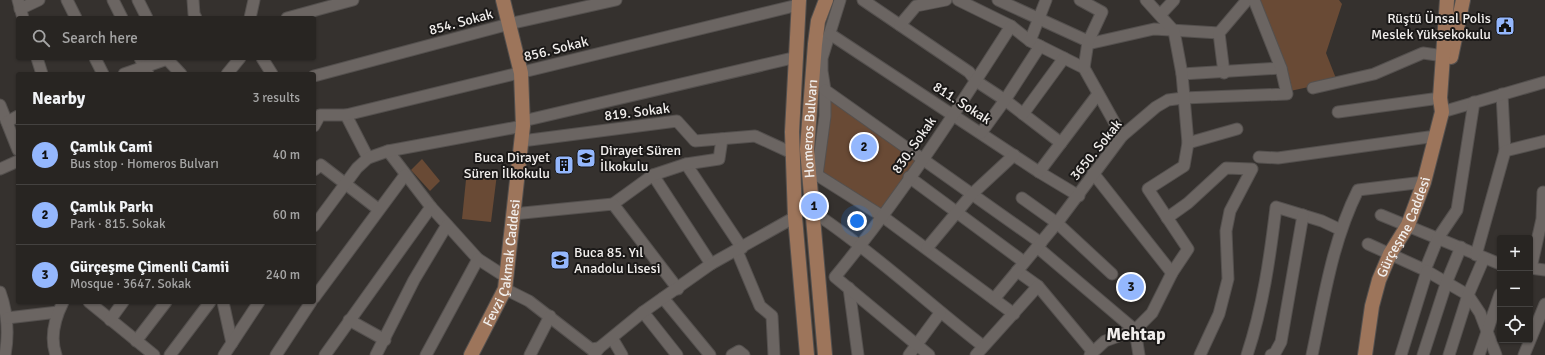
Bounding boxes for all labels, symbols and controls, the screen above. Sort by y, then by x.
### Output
street label: 854. Sokak [427,5,495,39]
place label: Rüştü Ünsal Polis Meslek Yüksekokulu [1371,10,1491,43]
public building icon: Rüştü Ünsal Polis Meslek Yüksekokulu [1494,15,1516,37]
search box [16,16,316,60]
icon: search [30,27,52,49]
text: Search here [62,29,138,47]
street label: 856. Sokak [522,33,590,65]
street label: 811. Sokak [930,78,994,128]
street label: Homeros Bulvarı [798,79,821,179]
text: Nearby [32,88,85,109]
text: 3 results [252,90,300,106]
street label: 819. Sokak [603,100,671,124]
street label: 830. Sokak [888,113,940,177]
street label: 3650. Sokak [1066,116,1126,184]
pin: 2 [851,132,877,162]
text: Çamlık Cami [70,138,152,156]
place label: Dirayet Süren İlkokulu [600,142,681,175]
text: 1 [41,147,49,163]
text: 40 m [273,147,300,163]
school or university icon: Dirayet Süren İlkokulu [575,147,597,169]
place label: Buca Dirayet Süren İlkokulu [464,149,550,182]
building icon: Buca Dirayet Süren İlkokulu [553,154,575,176]
text: Bus stop · Homeros Bulvarı [70,156,219,172]
street label: Gürçeşme Caddesi [1373,175,1434,280]
pin: 1 [801,191,827,221]
text: Çamlık Parkı [70,198,153,216]
street label: Fevzi Çakmak Caddesi [479,198,523,329]
text: 2 [41,207,49,223]
text: 60 m [273,207,300,223]
your location [847,211,867,231]
text: Park · 815. Sokak [70,216,166,232]
map controls [1497,235,1533,343]
button: + [1497,235,1533,271]
place label: Buca 85. Yıl Anadolu Lisesi [574,244,661,277]
school or university icon: Buca 85. Yıl Anadolu Lisesi [549,249,571,271]
text: Gürçeşme Çimenli Camii [70,258,229,276]
text: 3 [41,267,49,283]
text: 240 m [266,267,300,283]
button: − [1497,271,1533,307]
pin: 3 [1118,272,1144,302]
text: Mosque · 3647. Sokak [70,276,191,292]
button: locate [1497,307,1533,343]
district label: Mehtap [1106,323,1166,345]

